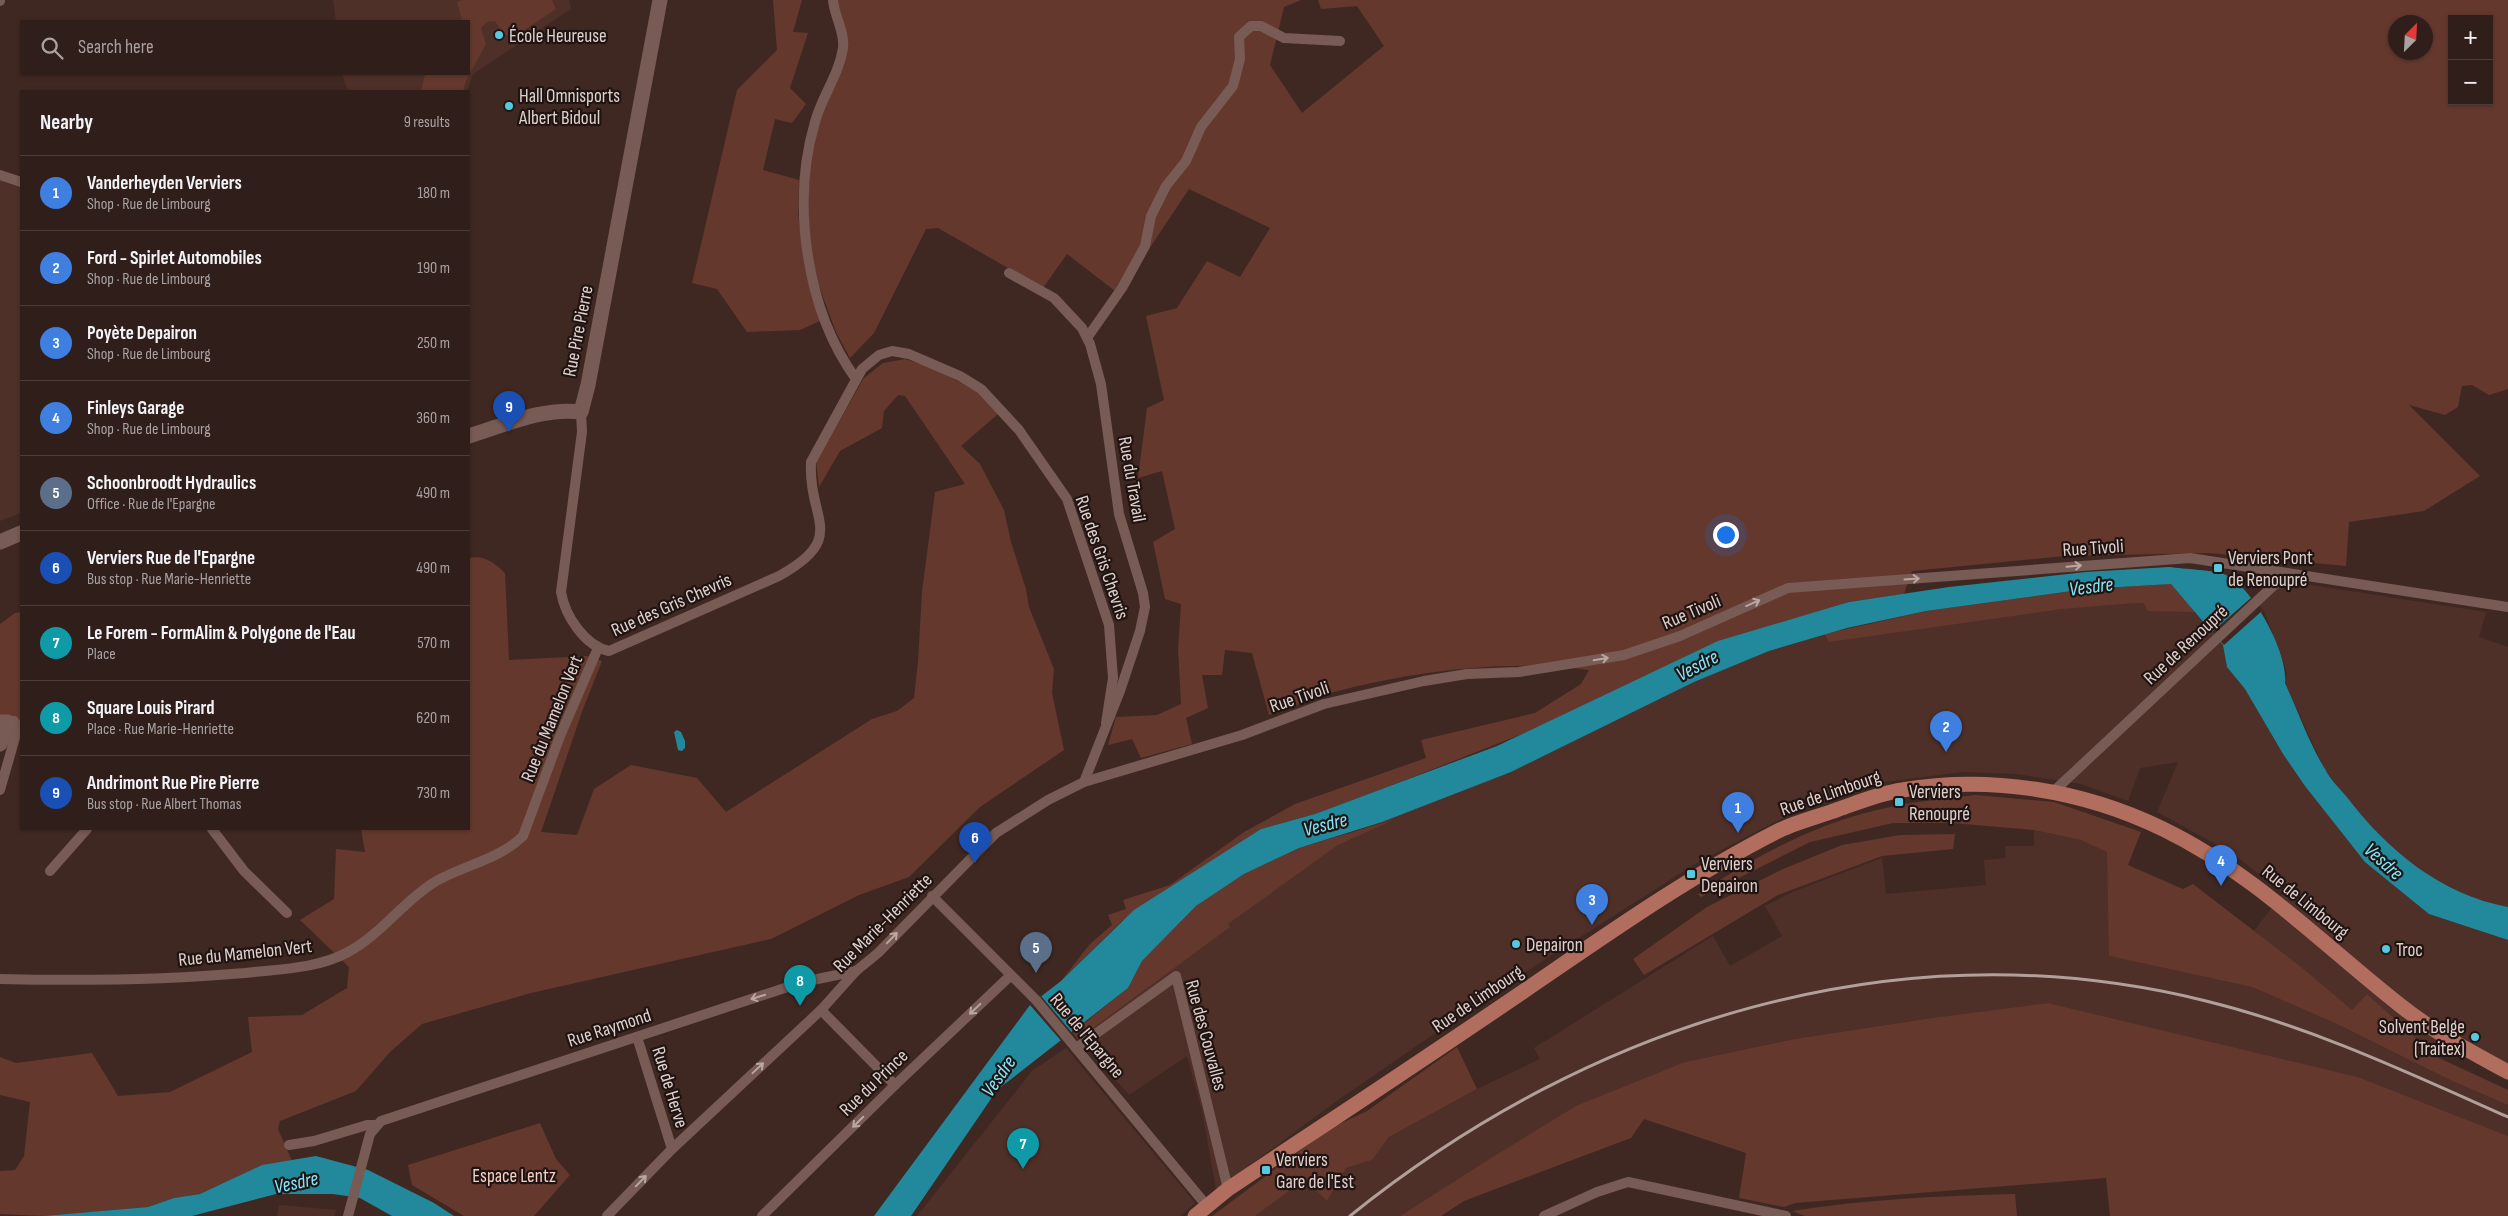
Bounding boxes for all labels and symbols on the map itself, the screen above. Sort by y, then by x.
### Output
north arrow [2388,15,2433,60]
place label: École Heureuse [509,25,607,48]
marker: École Heureuse [493,29,505,41]
place label: Hall Omnisports Albert Bidoul [518,85,620,130]
marker: Hall Omnisports Albert Bidoul [503,100,515,112]
street label: Rue Pire Pierre [558,284,599,379]
pin: 9 [493,391,525,432]
street label: Rue du Travail [1113,435,1150,524]
street label: Rue des Gris Chevris [1070,493,1134,622]
your location [1713,522,1739,548]
street label: Rue Tivoli [2062,535,2124,562]
place label: Verviers Pont de Renoupré [2228,547,2313,592]
one-way arrow [2066,561,2082,570]
marker: Verviers Pont de Renoupré [2212,562,2224,574]
street label: Rue des Gris Chevris [608,569,735,642]
water label: Vesdre [2068,572,2115,602]
one-way arrow [1904,575,1920,584]
street label: Rue Tivoli [1659,590,1724,635]
one-way arrow [1745,598,1760,608]
street label: Rue de Renoupré [2139,600,2233,690]
water label: Vesdre [1672,645,1723,687]
street label: Rue du Mamelon Vert [517,652,588,785]
one-way arrow [1593,654,1609,664]
street label: Rue Tivoli [1267,677,1332,718]
pin: 2 [1930,711,1962,752]
street label: Rue de Limbourg [1777,765,1884,821]
place label: Verviers Renoupré [1909,781,1970,826]
pin: 1 [1722,792,1754,833]
marker: Verviers Renoupré [1893,796,1905,808]
water label: Vesdre [1301,808,1350,842]
pin: 6 [959,822,991,863]
water label: Vesdre [2359,838,2408,886]
pin: 4 [2205,845,2237,886]
place label: Verviers Depairon [1701,853,1758,898]
street label: Rue de Limbourg [2257,860,2353,944]
marker: Verviers Depairon [1685,868,1697,880]
street label: Rue Marie-Henriette [829,869,937,977]
pin: 3 [1576,884,1608,925]
one-way arrow [886,932,898,945]
pin: 5 [1020,932,1052,973]
place label: Depairon [1526,934,1583,957]
street label: Rue du Mamelon Vert [177,935,313,972]
marker: Depairon [1510,938,1522,950]
place label: Troc [2396,939,2423,962]
marker: Troc [2380,943,2392,955]
street label: Rue de Limbourg [1428,960,1528,1038]
pin: 8 [784,965,816,1006]
street label: Rue des Couvalles [1180,978,1231,1093]
street label: Rue de l'Epargne [1045,989,1129,1083]
one-way arrow [751,993,766,1002]
one-way arrow [968,1003,981,1015]
street label: Rue Raymond [565,1004,654,1053]
place label: Solvent Belge (Traitex) [2379,1016,2465,1061]
marker: Solvent Belge (Traitex) [2469,1031,2481,1043]
street label: Rue de Herve [646,1044,693,1131]
street label: Rue du Prince [835,1045,913,1121]
water label: Vesdre [976,1051,1021,1102]
one-way arrow [752,1062,765,1074]
one-way arrow [851,1116,864,1128]
pin: 7 [1007,1128,1039,1169]
place label: Verviers Gare de l'Est [1276,1149,1354,1194]
marker: Verviers Gare de l'Est [1260,1164,1272,1176]
park label: Espace Lentz [472,1165,556,1188]
water label: Vesdre [272,1167,321,1199]
one-way arrow [635,1175,647,1187]

